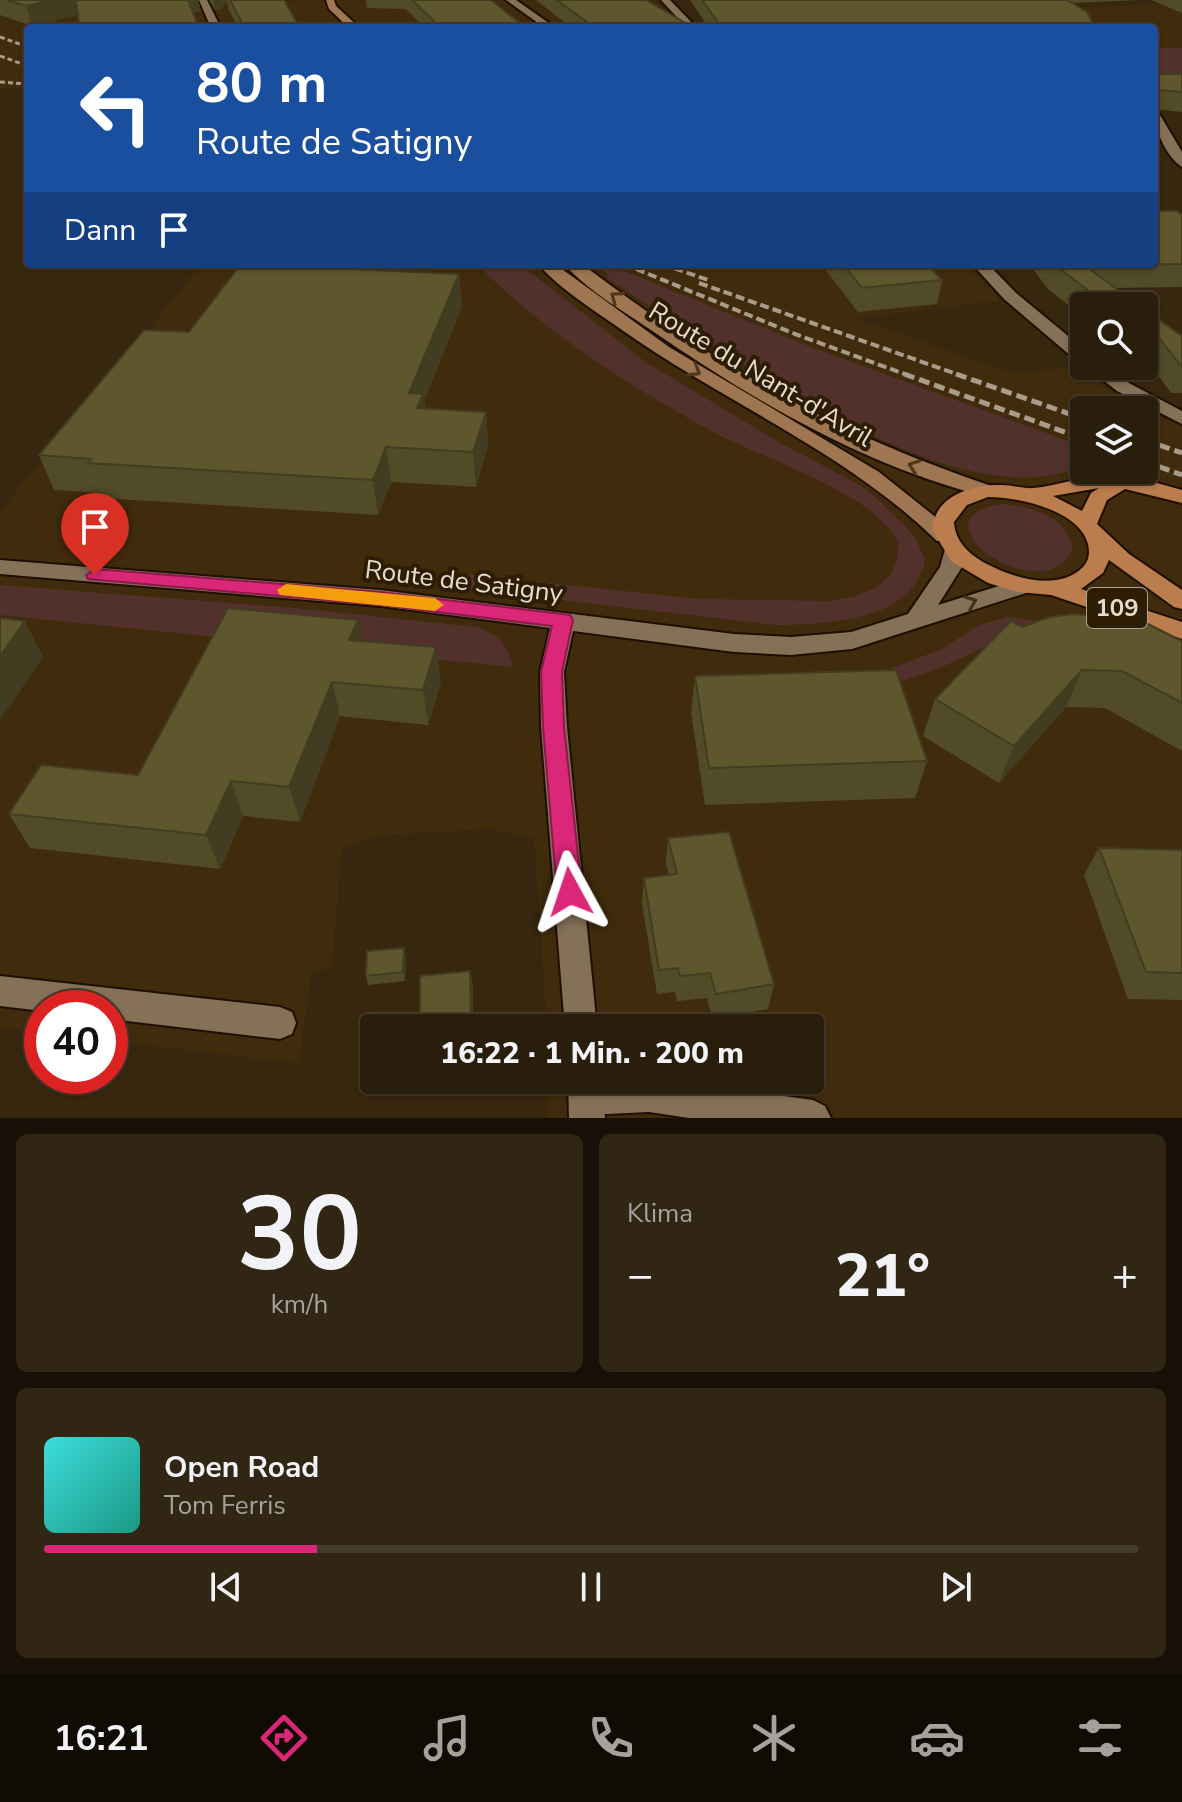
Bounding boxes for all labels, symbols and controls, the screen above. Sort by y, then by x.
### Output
text: 80 m [196,45,327,122]
icon: left [64,56,168,160]
text: Route de Satigny [196,118,472,167]
icon: arrive [152,208,196,252]
text: Dann [64,210,136,251]
one-way arrow [610,292,624,307]
map controls [1070,292,1158,484]
button: search [1070,292,1158,380]
street label: Route du Nant-d'Avril [642,294,880,455]
one-way arrow [687,361,701,376]
button: layers [1070,396,1158,484]
one-way arrow [908,459,922,476]
pin [61,493,129,575]
icon: arrive [73,505,117,549]
street label: Route de Satigny [363,552,566,611]
road number: 109 [1087,588,1147,628]
one-way arrow [963,596,977,612]
position arrow [528,850,612,934]
speed limit sign: 40 [24,990,128,1094]
text: 16:22 · 1 Min. · 200 m [440,1033,744,1074]
text: 30 [237,1164,362,1306]
text: Klima [627,1196,693,1231]
text: 21° [835,1235,930,1317]
text: − [627,1246,653,1306]
text: + [1112,1246,1138,1306]
text: km/h [271,1287,328,1322]
text: Open Road [164,1447,319,1488]
text: Tom Ferris [164,1488,286,1523]
icon: previous [204,1565,248,1609]
icon: pause [569,1565,613,1609]
icon: next [934,1565,978,1609]
icon: directions [256,1710,312,1766]
icon: music [419,1710,475,1766]
icon: phone [583,1710,639,1766]
icon: climate [746,1710,802,1766]
icon: car [909,1710,965,1766]
icon: filters [1072,1710,1128,1766]
text: 16:21 [54,1714,149,1763]

